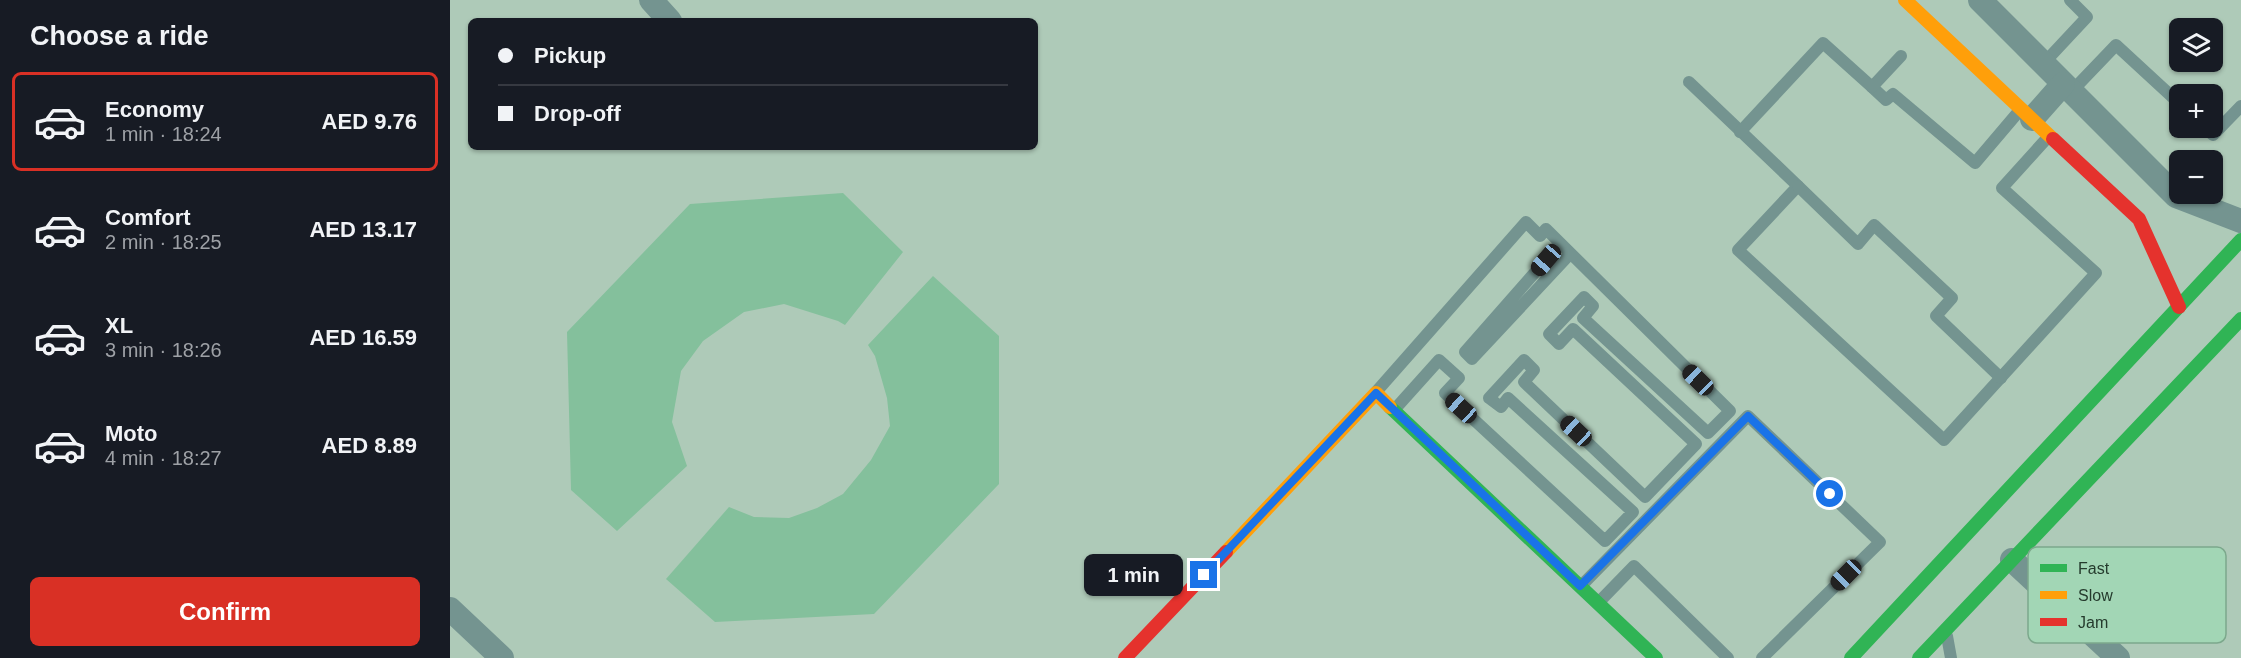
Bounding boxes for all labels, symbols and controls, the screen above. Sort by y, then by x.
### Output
map controls [2169,18,2223,204]
button: layers [2169,18,2223,72]
text: Choose a ride [30,21,209,51]
text: Pickup [534,43,606,68]
button: + [2169,84,2223,138]
icon: car [33,95,87,149]
text: Economy [105,97,204,122]
text: Drop-off [534,101,621,126]
text: AED 9.76 [322,109,417,134]
text: 1 min · 18:24 [105,123,222,145]
button: − [2169,150,2223,204]
icon: car [33,203,87,257]
text: Comfort [105,205,191,230]
text: AED 13.17 [309,217,417,242]
text: 2 min · 18:25 [105,231,222,253]
car [1527,241,1565,279]
icon: car [33,311,87,365]
text: XL [105,313,133,338]
text: AED 16.59 [309,325,417,350]
text: 3 min · 18:26 [105,339,222,361]
car [1679,361,1717,399]
car [1442,389,1480,427]
car [1557,412,1595,450]
icon: car [33,419,87,473]
text: Moto [105,421,158,446]
text: AED 8.89 [322,433,417,458]
text: 4 min · 18:27 [105,447,222,469]
route start [1816,480,1843,507]
legend [2028,547,2226,643]
callout: 1 min [1084,554,1183,596]
car [1827,556,1865,594]
text: Fast [2078,560,2110,577]
route end [1190,561,1217,588]
text: 1 min [1107,564,1160,586]
button: Confirm [30,577,420,646]
text: Slow [2078,587,2113,604]
text: Jam [2078,614,2108,631]

